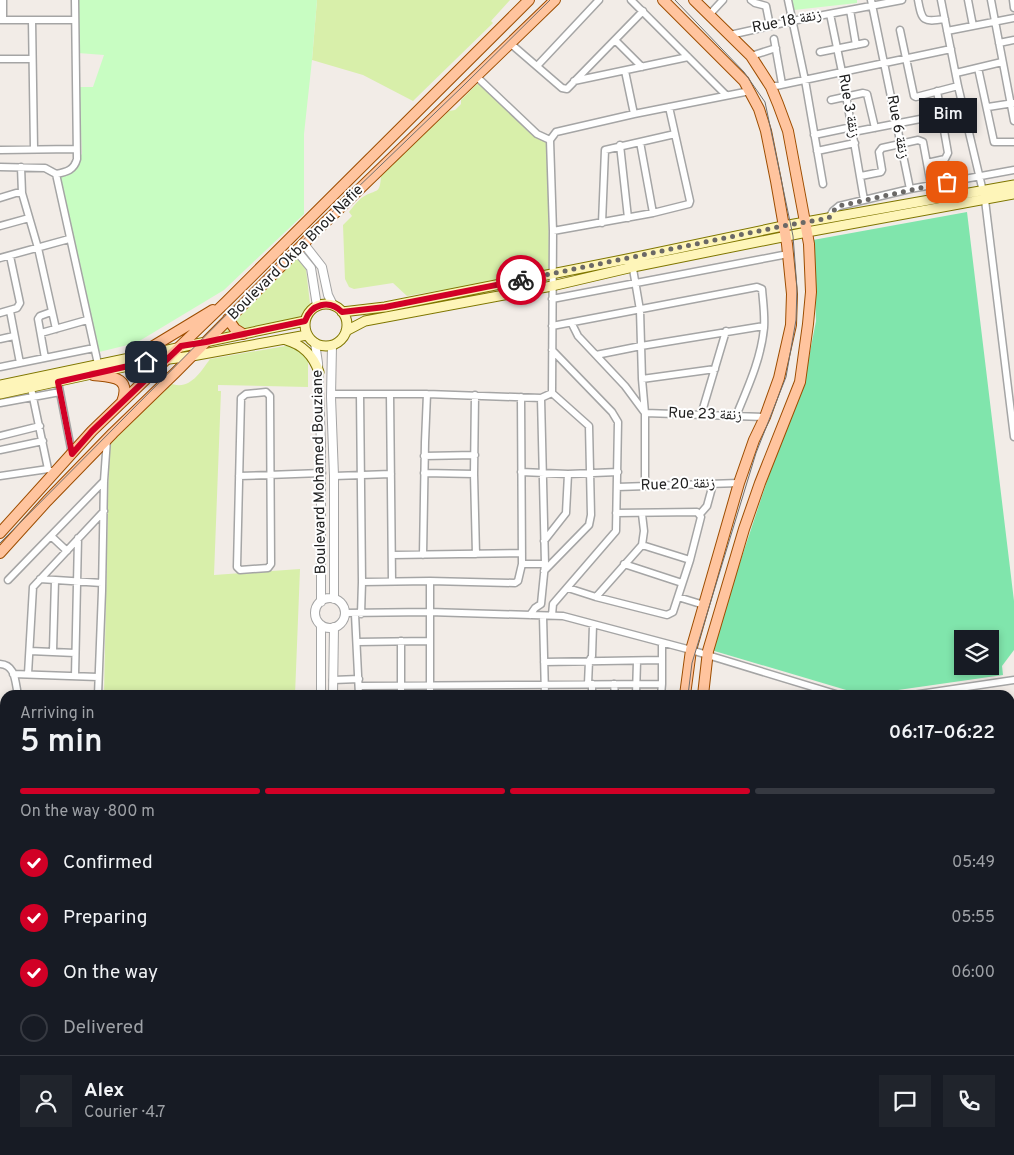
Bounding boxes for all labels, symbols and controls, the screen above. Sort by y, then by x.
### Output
street label: Rue 18 زنقة [751,6,824,38]
street label: Rue 3 زنقة [833,72,863,140]
street label: Rue 6 زنقة [882,93,913,161]
callout: Bim [918,97,976,132]
text: Bim [933,105,963,125]
pin [926,161,968,203]
icon: bag [933,168,961,196]
street label: Boulevard Okba Bnou Nafie [224,181,368,325]
courier [496,255,546,305]
icon: bike [507,266,535,294]
pin [125,341,167,383]
icon: home [132,348,160,376]
street label: Boulevard Mohamed Bouziane [309,370,331,574]
street label: Rue 23 زنقة [668,404,742,426]
street label: Rue 20 زنقة [640,474,716,496]
map controls [954,630,999,675]
button: layers [954,630,999,675]
text: Arriving in [20,704,95,724]
text: 06:17–06:22 [889,721,995,745]
text: 5 min [20,723,103,763]
text: On the way · 800 m [20,802,155,822]
icon: check [20,849,48,877]
text: Confirmed [63,851,153,875]
text: 05:49 [952,853,995,873]
icon: check [20,904,48,932]
text: Preparing [63,906,147,930]
text: 05:55 [951,908,995,928]
icon: check [20,959,48,987]
text: On the way [63,961,158,985]
text: 06:00 [951,963,995,983]
text: Delivered [63,1016,144,1040]
button: person [20,1075,72,1127]
button: chat [879,1075,931,1127]
button: phone [943,1075,995,1127]
text: Alex [84,1079,124,1103]
text: Courier · 4.7 [84,1103,165,1123]

